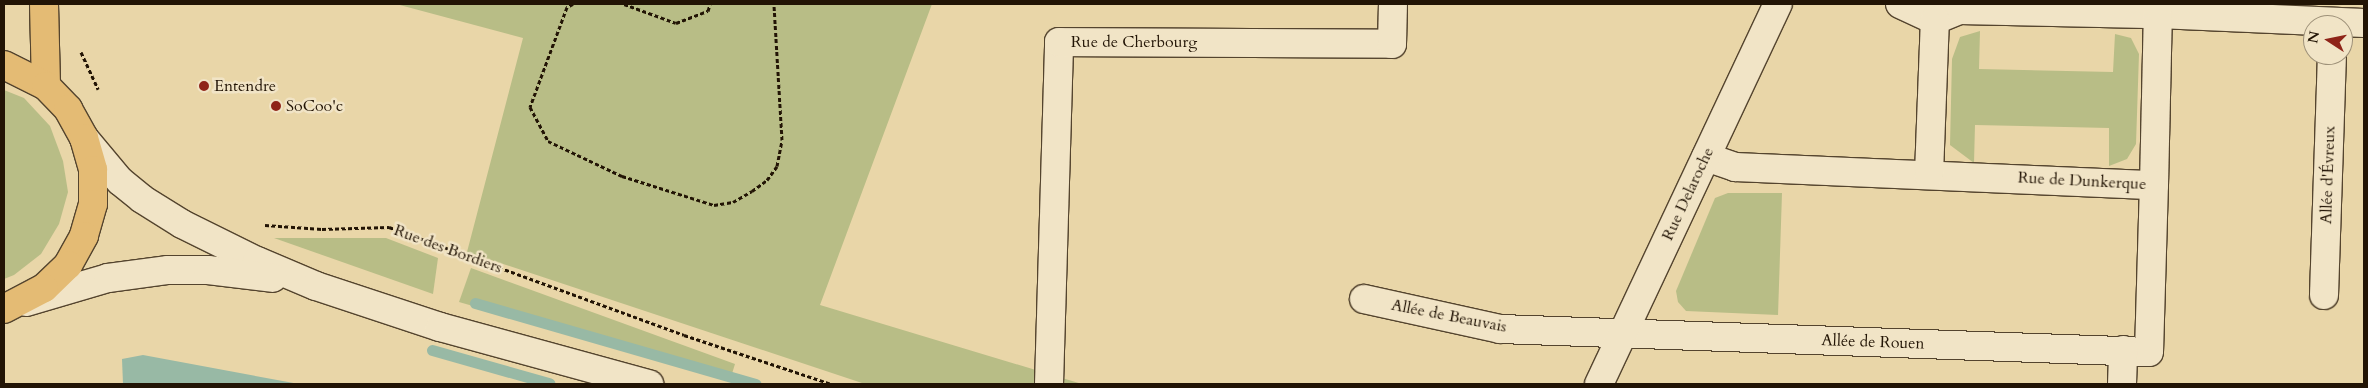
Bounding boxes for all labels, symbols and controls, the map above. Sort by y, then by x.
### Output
north arrow [2303,15,2353,65]
text: N [2303,29,2324,45]
street label: Rue de Cherbourg [1071,32,1197,52]
place label: Entendre [214,76,276,96]
marker: Entendre [198,80,210,92]
place label: SoCoo'c [286,96,343,116]
marker: SoCoo'c [270,100,282,112]
street label: Allée d'Évreux [2317,126,2339,224]
street label: Rue Delaroche [1658,144,1718,244]
street label: Rue de Dunkerque [2017,168,2147,194]
street label: Rue des Bordiers [391,221,505,277]
street label: Allée de Beauvais [1390,295,1508,337]
street label: Allée de Rouen [1821,331,1925,353]

